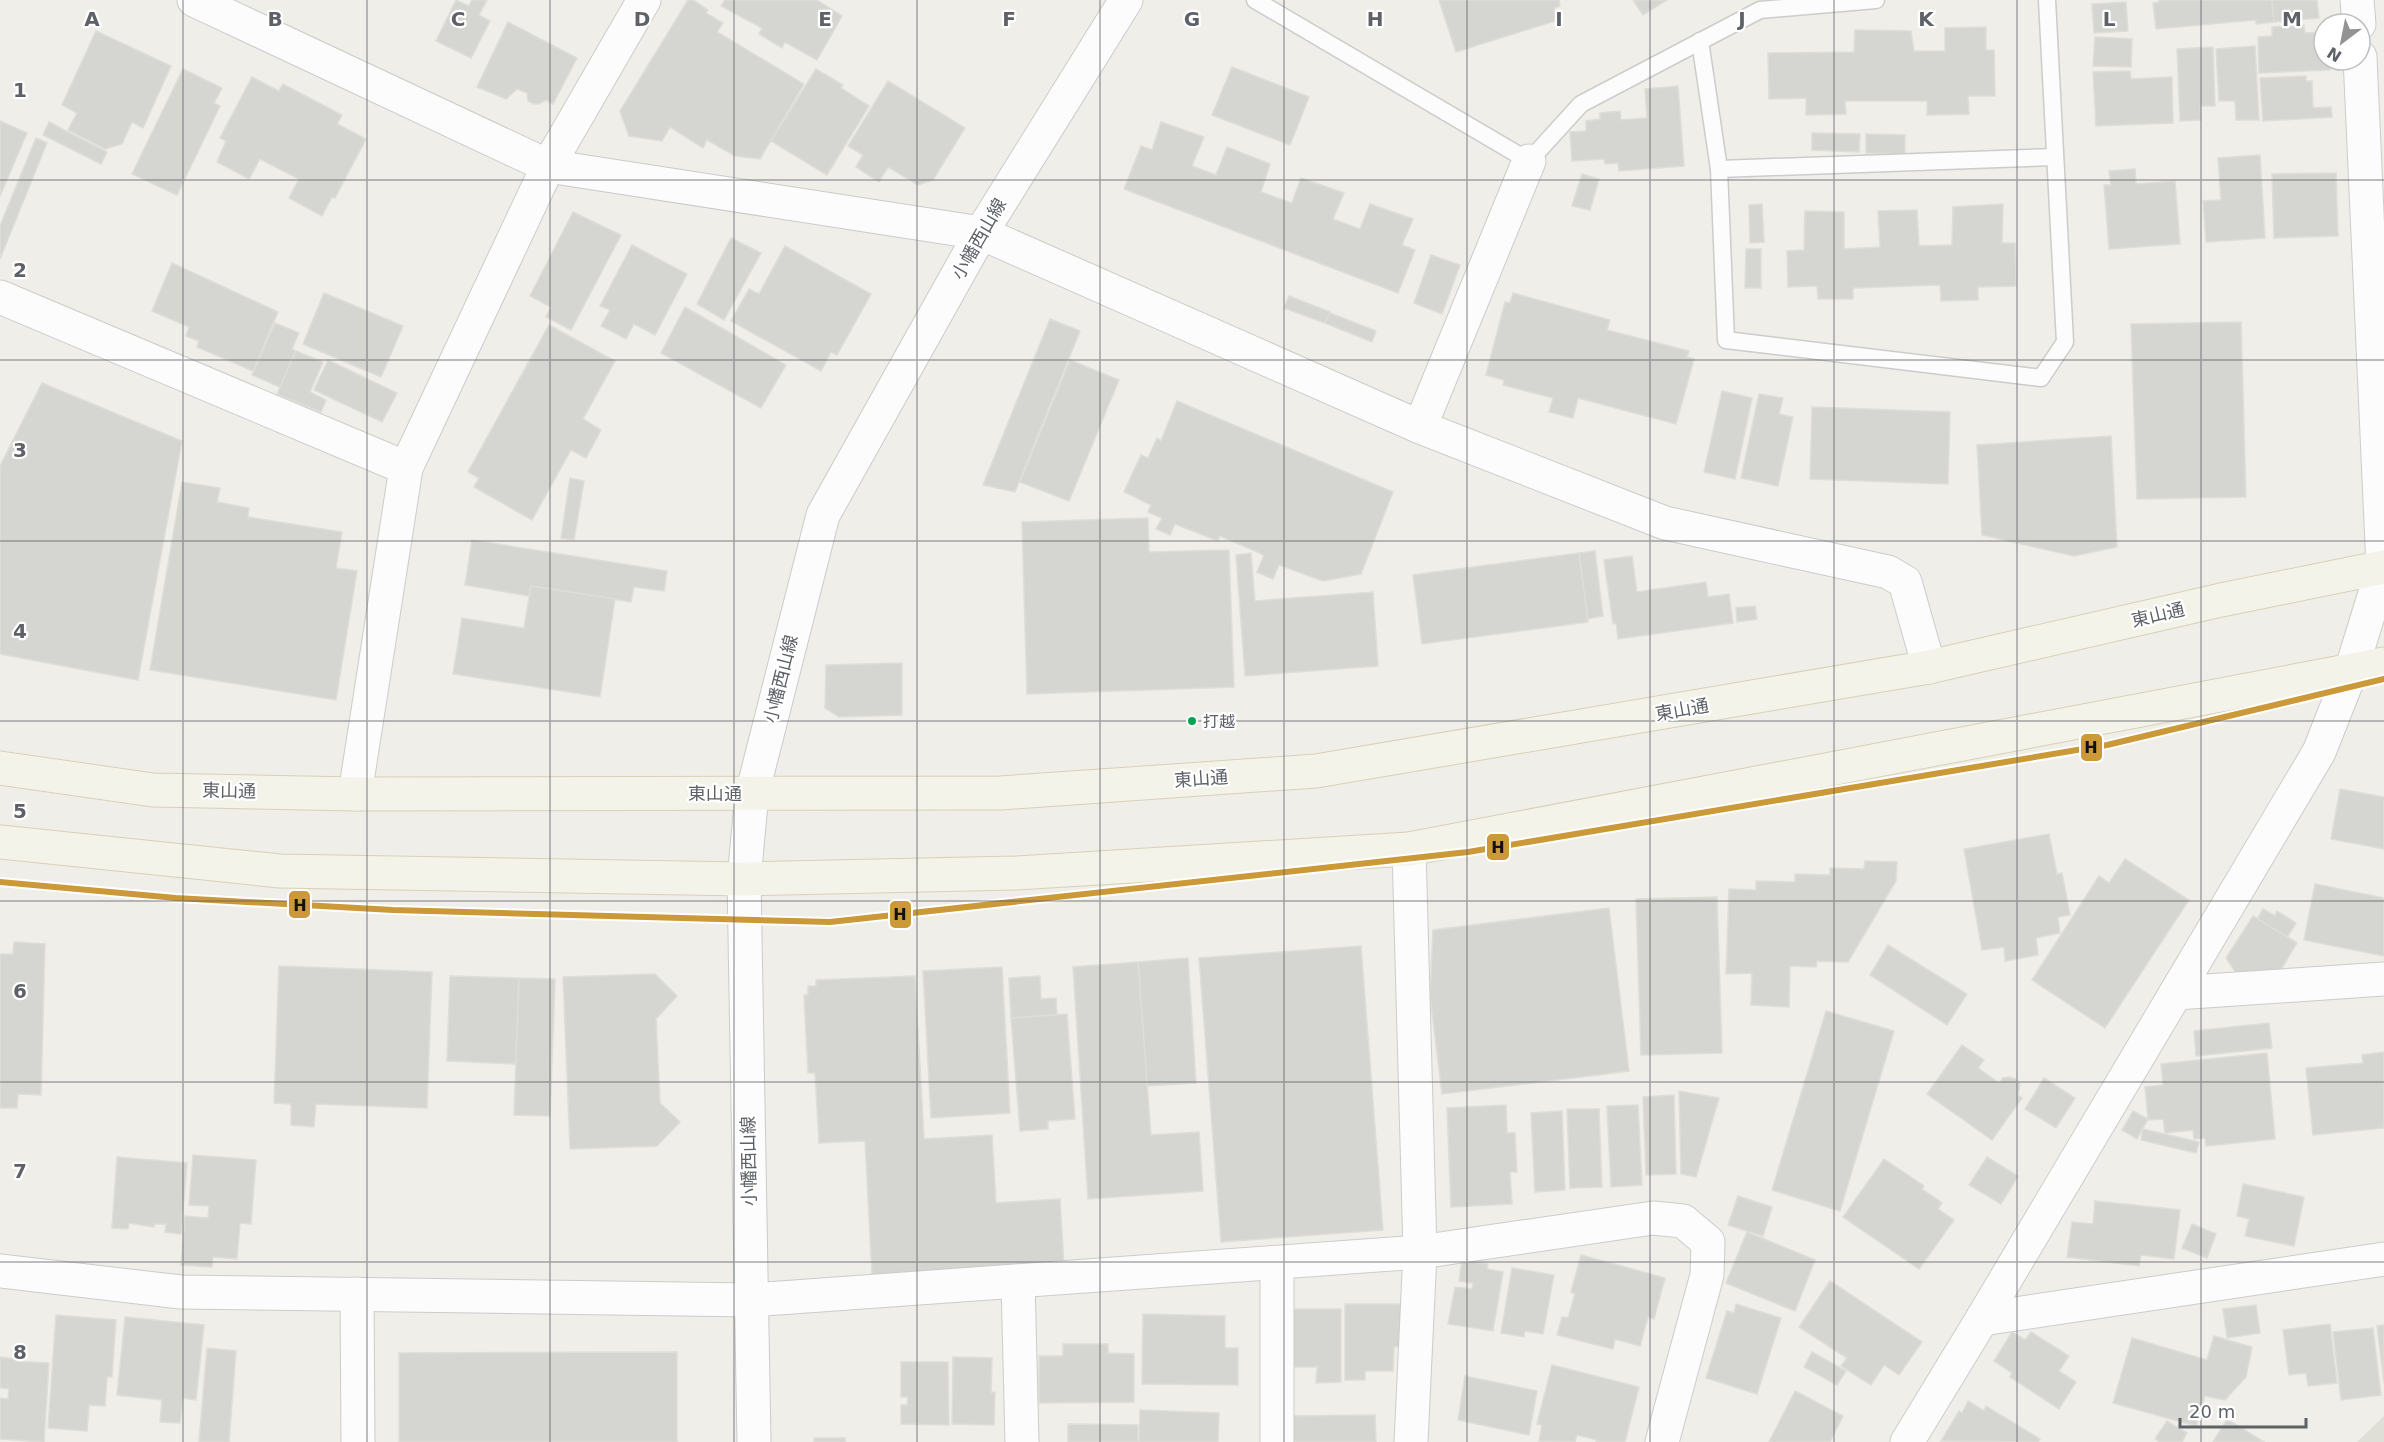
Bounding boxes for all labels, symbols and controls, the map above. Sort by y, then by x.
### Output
text: A [84,7,100,31]
text: B [267,7,283,31]
text: C [451,7,465,31]
text: D [634,7,650,31]
text: E [818,7,832,31]
text: F [1002,7,1016,31]
text: G [1184,7,1200,31]
text: H [1367,7,1383,31]
text: I [1555,7,1563,31]
text: J [1736,7,1746,31]
text: K [1918,7,1935,31]
text: L [2103,7,2116,31]
text: M [2282,7,2302,31]
north arrow [2312,12,2372,72]
text: N [2324,43,2345,66]
text: 1 [13,78,27,102]
street label: 小幡西山線 [947,195,1010,283]
text: 2 [13,258,27,282]
text: 3 [13,438,27,462]
street label: 東山通 [2129,598,2187,631]
text: 4 [13,619,27,643]
street label: 小幡西山線 [759,633,802,725]
street label: 東山通 [1654,694,1710,725]
place label: 打越 [1203,712,1235,731]
marker: 打越 [1186,715,1198,727]
line badge: H [2080,733,2103,762]
text: H [2084,738,2098,757]
street label: 東山通 [1173,766,1229,791]
street label: 東山通 [202,780,256,801]
street label: 東山通 [688,783,742,804]
text: 5 [13,799,27,823]
line badge: H [1486,833,1510,861]
text: H [1491,838,1505,857]
line badge: H [288,890,311,919]
text: H [293,896,307,915]
line badge: H [889,900,912,929]
text: H [893,905,907,924]
text: 6 [13,979,27,1003]
street label: 小幡西山線 [737,1116,760,1206]
text: 7 [13,1159,27,1183]
text: 8 [13,1340,27,1364]
scale bar [2180,1391,2306,1429]
text: 20 m [2189,1401,2235,1422]

